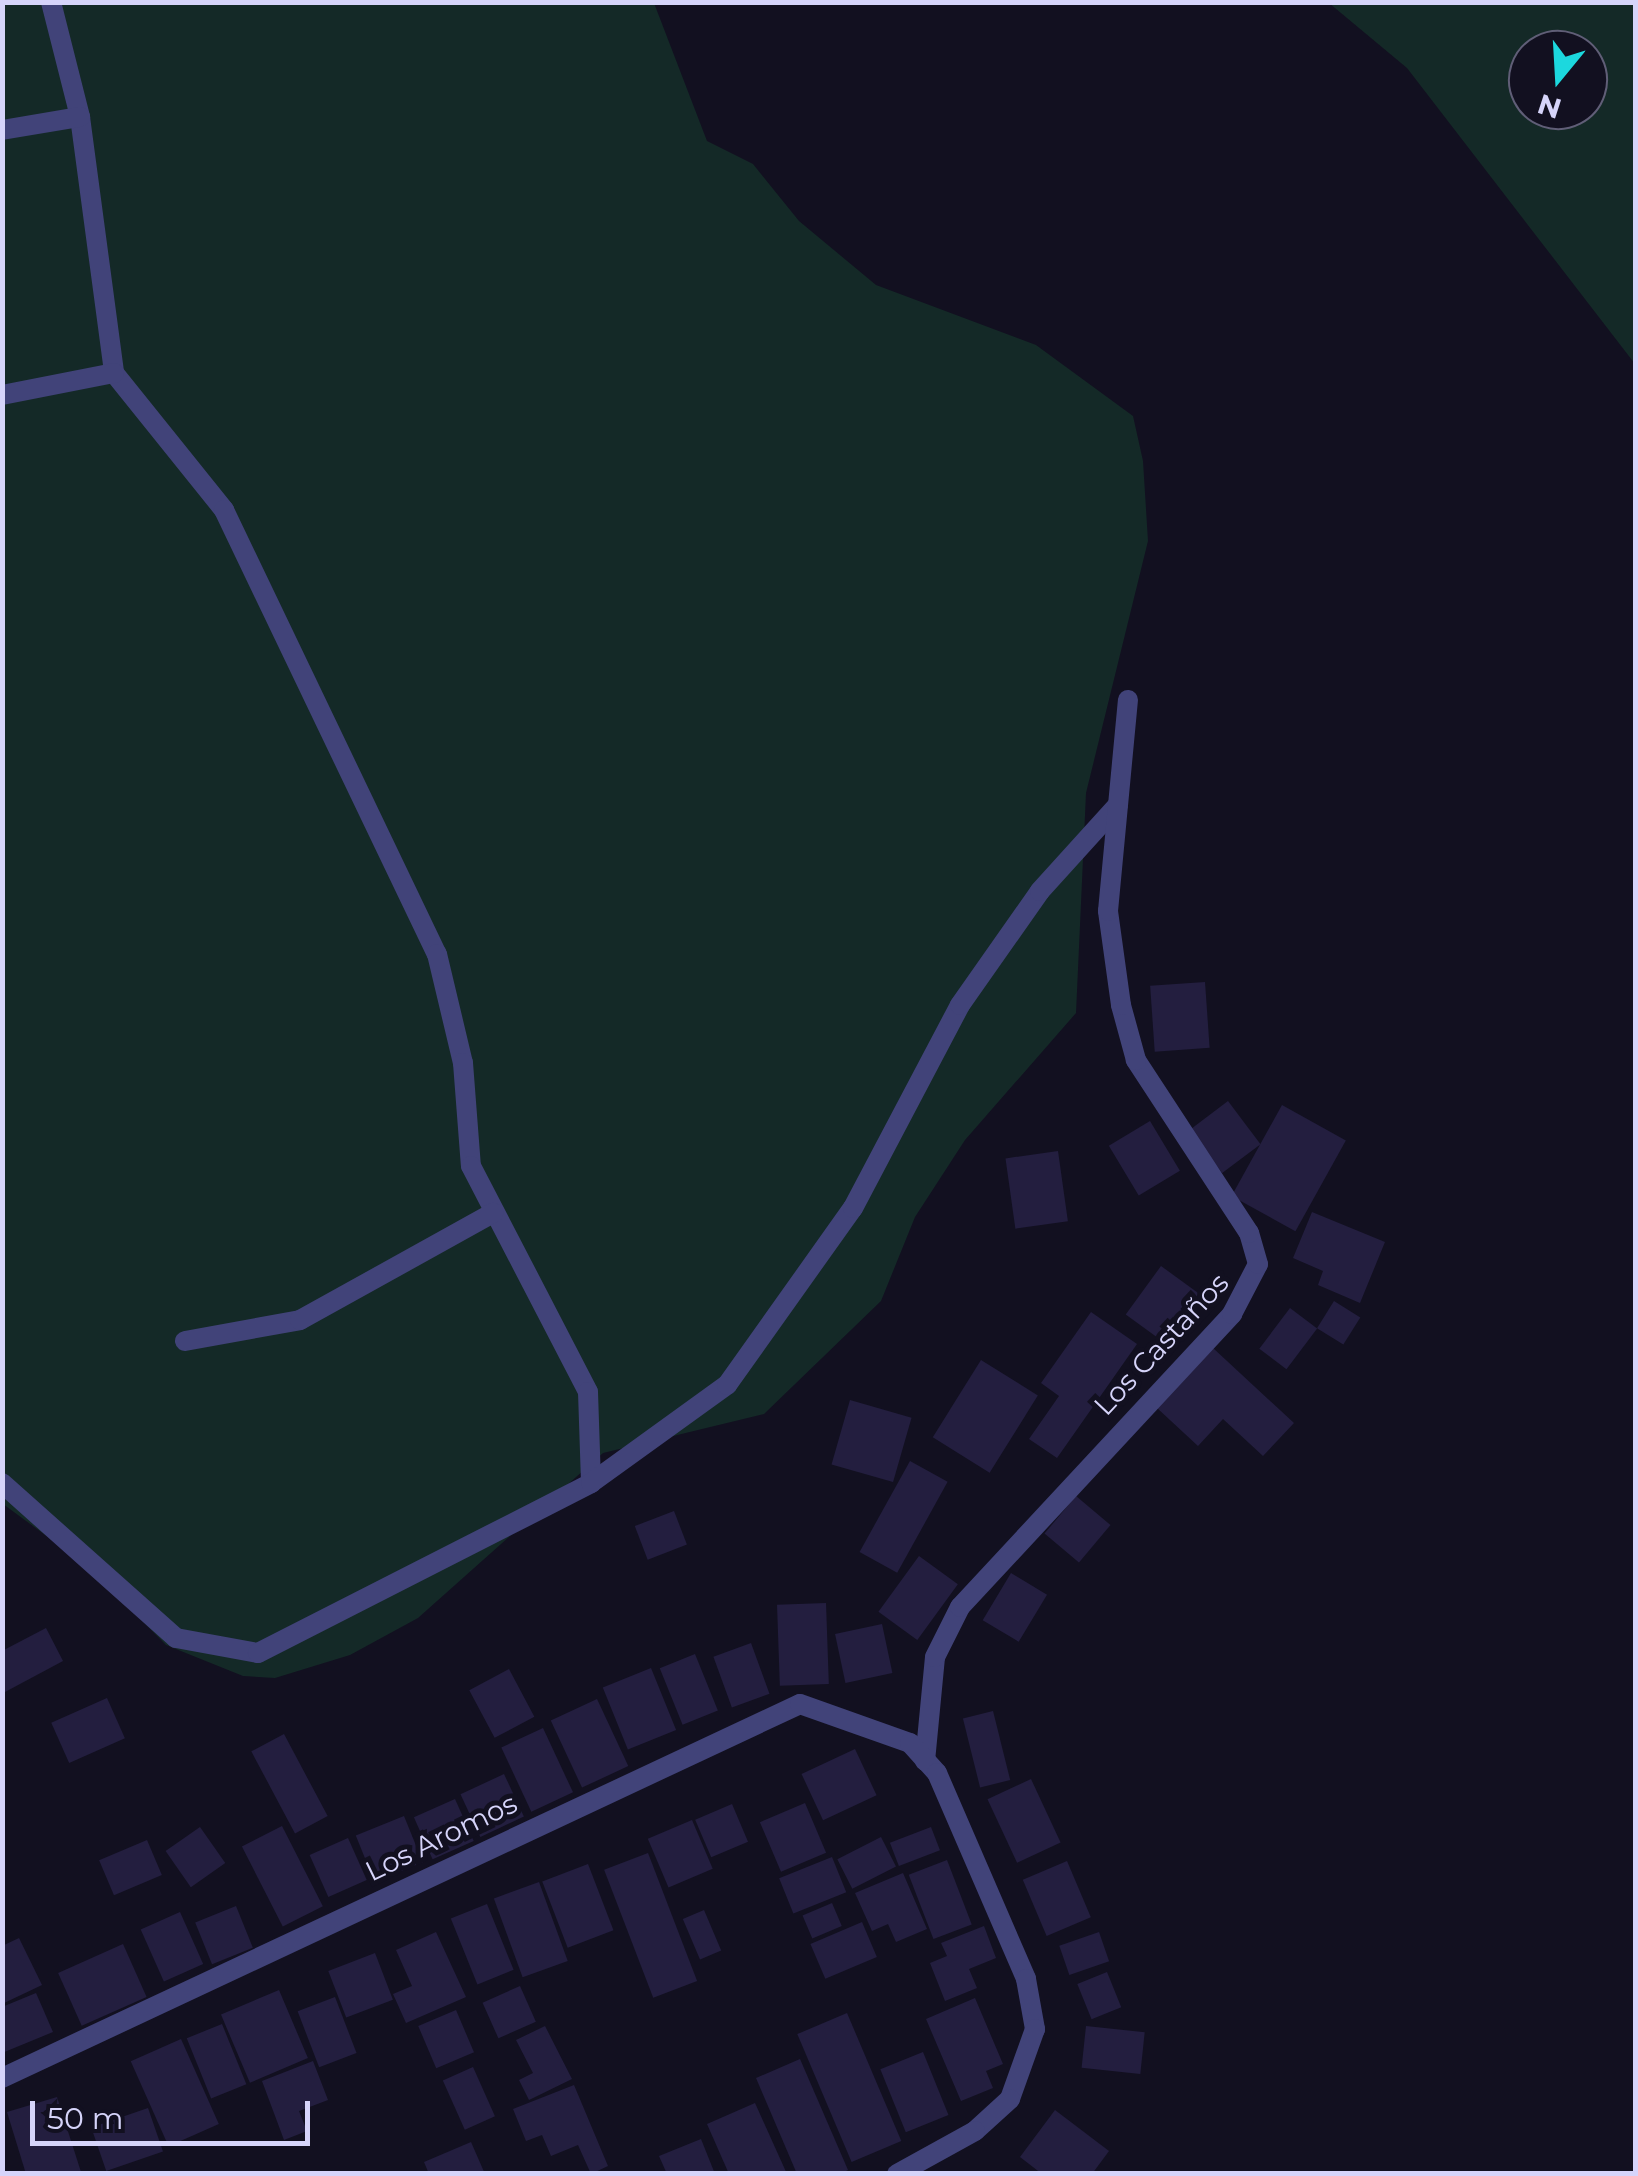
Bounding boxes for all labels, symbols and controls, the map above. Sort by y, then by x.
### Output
north arrow [1508,30,1608,130]
text: N [1533,87,1565,126]
street label: Los Castaños [1087,1266,1235,1422]
street label: Los Aromos [360,1786,522,1888]
scale bar [35,2081,315,2143]
text: 50 m [47,2100,124,2137]

